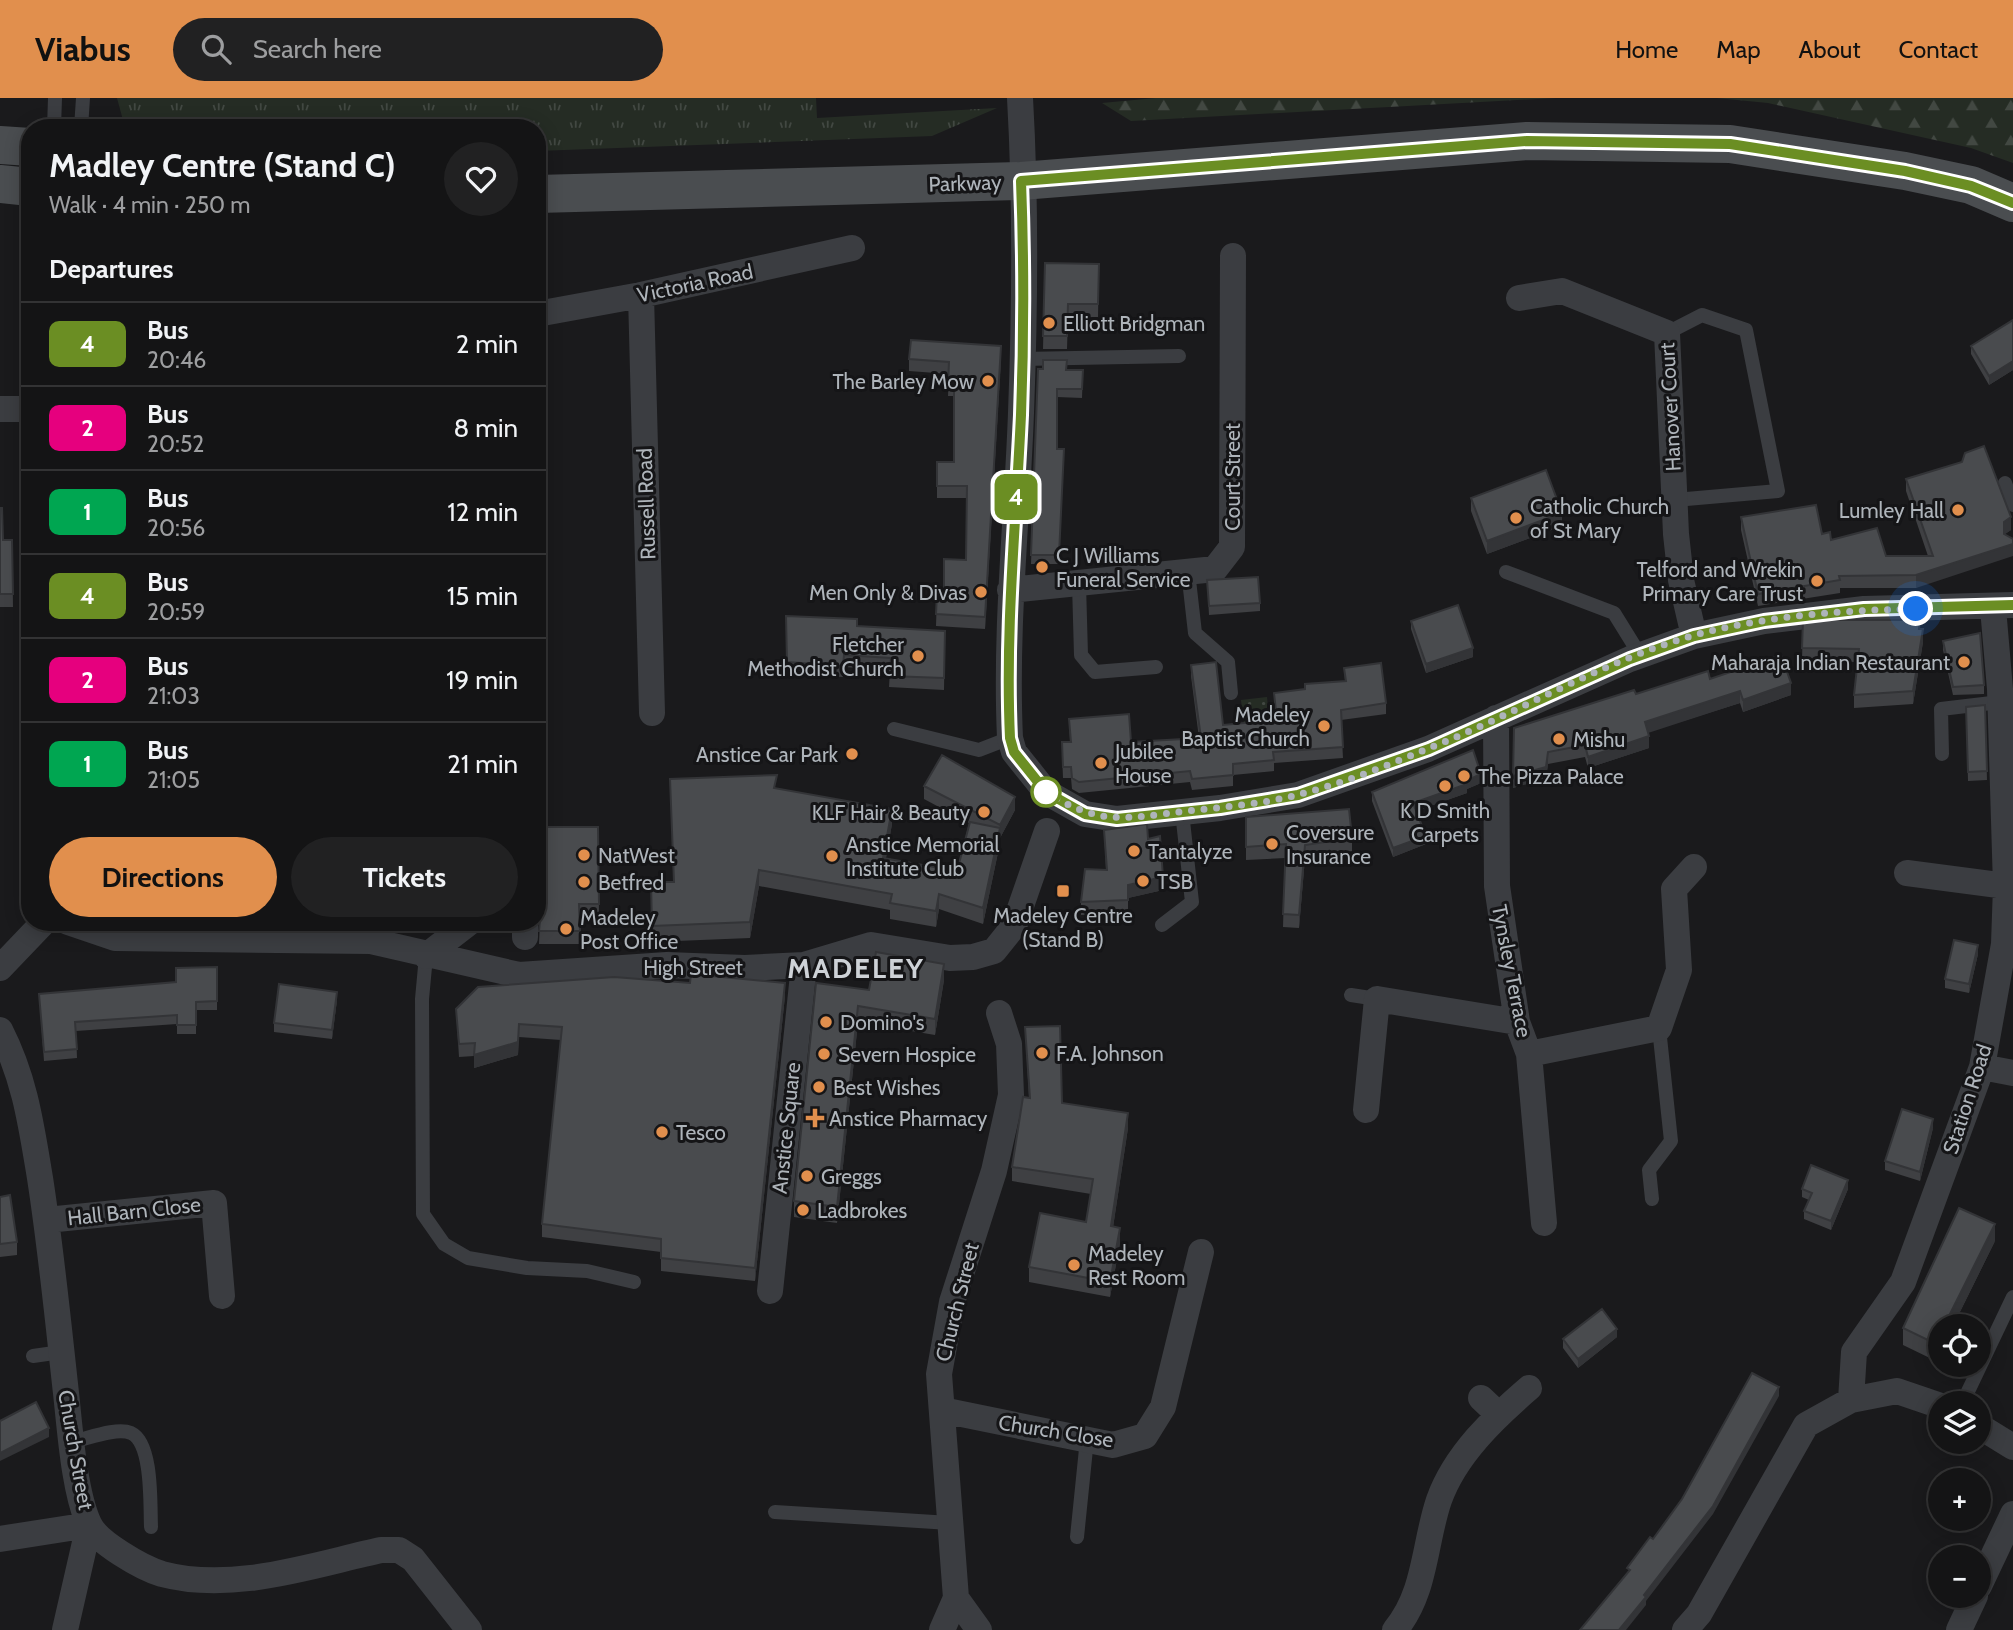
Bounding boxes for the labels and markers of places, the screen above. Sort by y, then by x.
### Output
place label: Elliott Bridgman [1063,311,1205,336]
marker: Elliott Bridgman [1041,315,1057,331]
place label: The Barley Mow [833,369,974,394]
marker: The Barley Mow [980,373,996,389]
place label: Catholic Church of St Mary [1530,494,1669,543]
place label: Lumley Hall [1839,498,1944,523]
marker: Lumley Hall [1950,502,1966,518]
marker: Catholic Church of St Mary [1508,510,1524,526]
place label: C J Williams Funeral Service [1056,543,1191,592]
place label: Telford and Wrekin Primary Care Trust [1637,557,1803,606]
marker: C J Williams Funeral Service [1034,559,1050,575]
marker: Telford and Wrekin Primary Care Trust [1809,573,1825,589]
place label: Men Only & Divas [809,580,967,605]
marker: Men Only & Divas [973,584,989,600]
place label: Fletcher Methodist Church [747,632,904,681]
marker: Fletcher Methodist Church [910,648,926,664]
place label: Maharaja Indian Restaurant [1711,650,1950,676]
marker: Maharaja Indian Restaurant [1956,654,1972,670]
place label: Madeley Baptist Church [1181,702,1310,751]
marker: Madeley Baptist Church [1316,718,1332,734]
place label: Mishu [1573,727,1625,752]
marker: Mishu [1551,731,1567,747]
place label: Jubilee House [1114,739,1174,788]
place label: Anstice Car Park [696,742,839,767]
marker: Anstice Car Park [844,746,860,762]
marker: Jubilee House [1093,755,1109,771]
place label: The Pizza Palace [1478,764,1624,789]
marker: The Pizza Palace [1456,768,1472,784]
unlabelled marker [1031,777,1061,807]
marker: K D Smith Carpets [1437,778,1453,794]
place label: K D Smith Carpets [1400,798,1490,847]
place label: KLF Hair & Beauty [812,800,970,825]
marker: KLF Hair & Beauty [976,804,992,820]
place label: Coversure Insurance [1286,820,1375,869]
place label: Anstice Memorial Institute Club [846,832,999,881]
marker: Coversure Insurance [1264,836,1280,852]
place label: Tantalyze [1148,839,1233,864]
place label: NatWest [598,843,675,868]
marker: Tantalyze [1126,843,1142,859]
marker: NatWest [576,847,592,863]
marker: Anstice Memorial Institute Club [824,848,840,864]
place label: TSB [1157,869,1193,894]
place label: Betfred [598,870,664,895]
marker: TSB [1135,873,1151,889]
marker: Betfred [576,874,592,890]
marker: Madeley Centre (Stand B) [1055,883,1071,899]
place label: Madeley Centre (Stand B) [993,903,1133,952]
place label: Madeley Post Office [580,905,679,954]
marker: Madeley Post Office [558,921,574,937]
place label: Domino's [840,1010,925,1035]
marker: Domino's [818,1014,834,1030]
place label: F.A. Johnson [1056,1041,1164,1066]
place label: Severn Hospice [838,1042,976,1067]
marker: F.A. Johnson [1034,1045,1050,1061]
marker: Severn Hospice [816,1046,832,1062]
place label: Best Wishes [833,1075,941,1100]
marker: Best Wishes [811,1079,827,1095]
place label: Anstice Pharmacy [829,1106,988,1131]
marker: Anstice Pharmacy [807,1110,823,1126]
place label: Tesco [676,1120,726,1145]
marker: Tesco [654,1124,670,1140]
place label: Greggs [821,1164,882,1189]
marker: Greggs [799,1168,815,1184]
place label: Ladbrokes [817,1198,908,1223]
marker: Ladbrokes [795,1202,811,1218]
place label: Madeley Rest Room [1088,1241,1185,1290]
marker: Madeley Rest Room [1066,1257,1082,1273]

